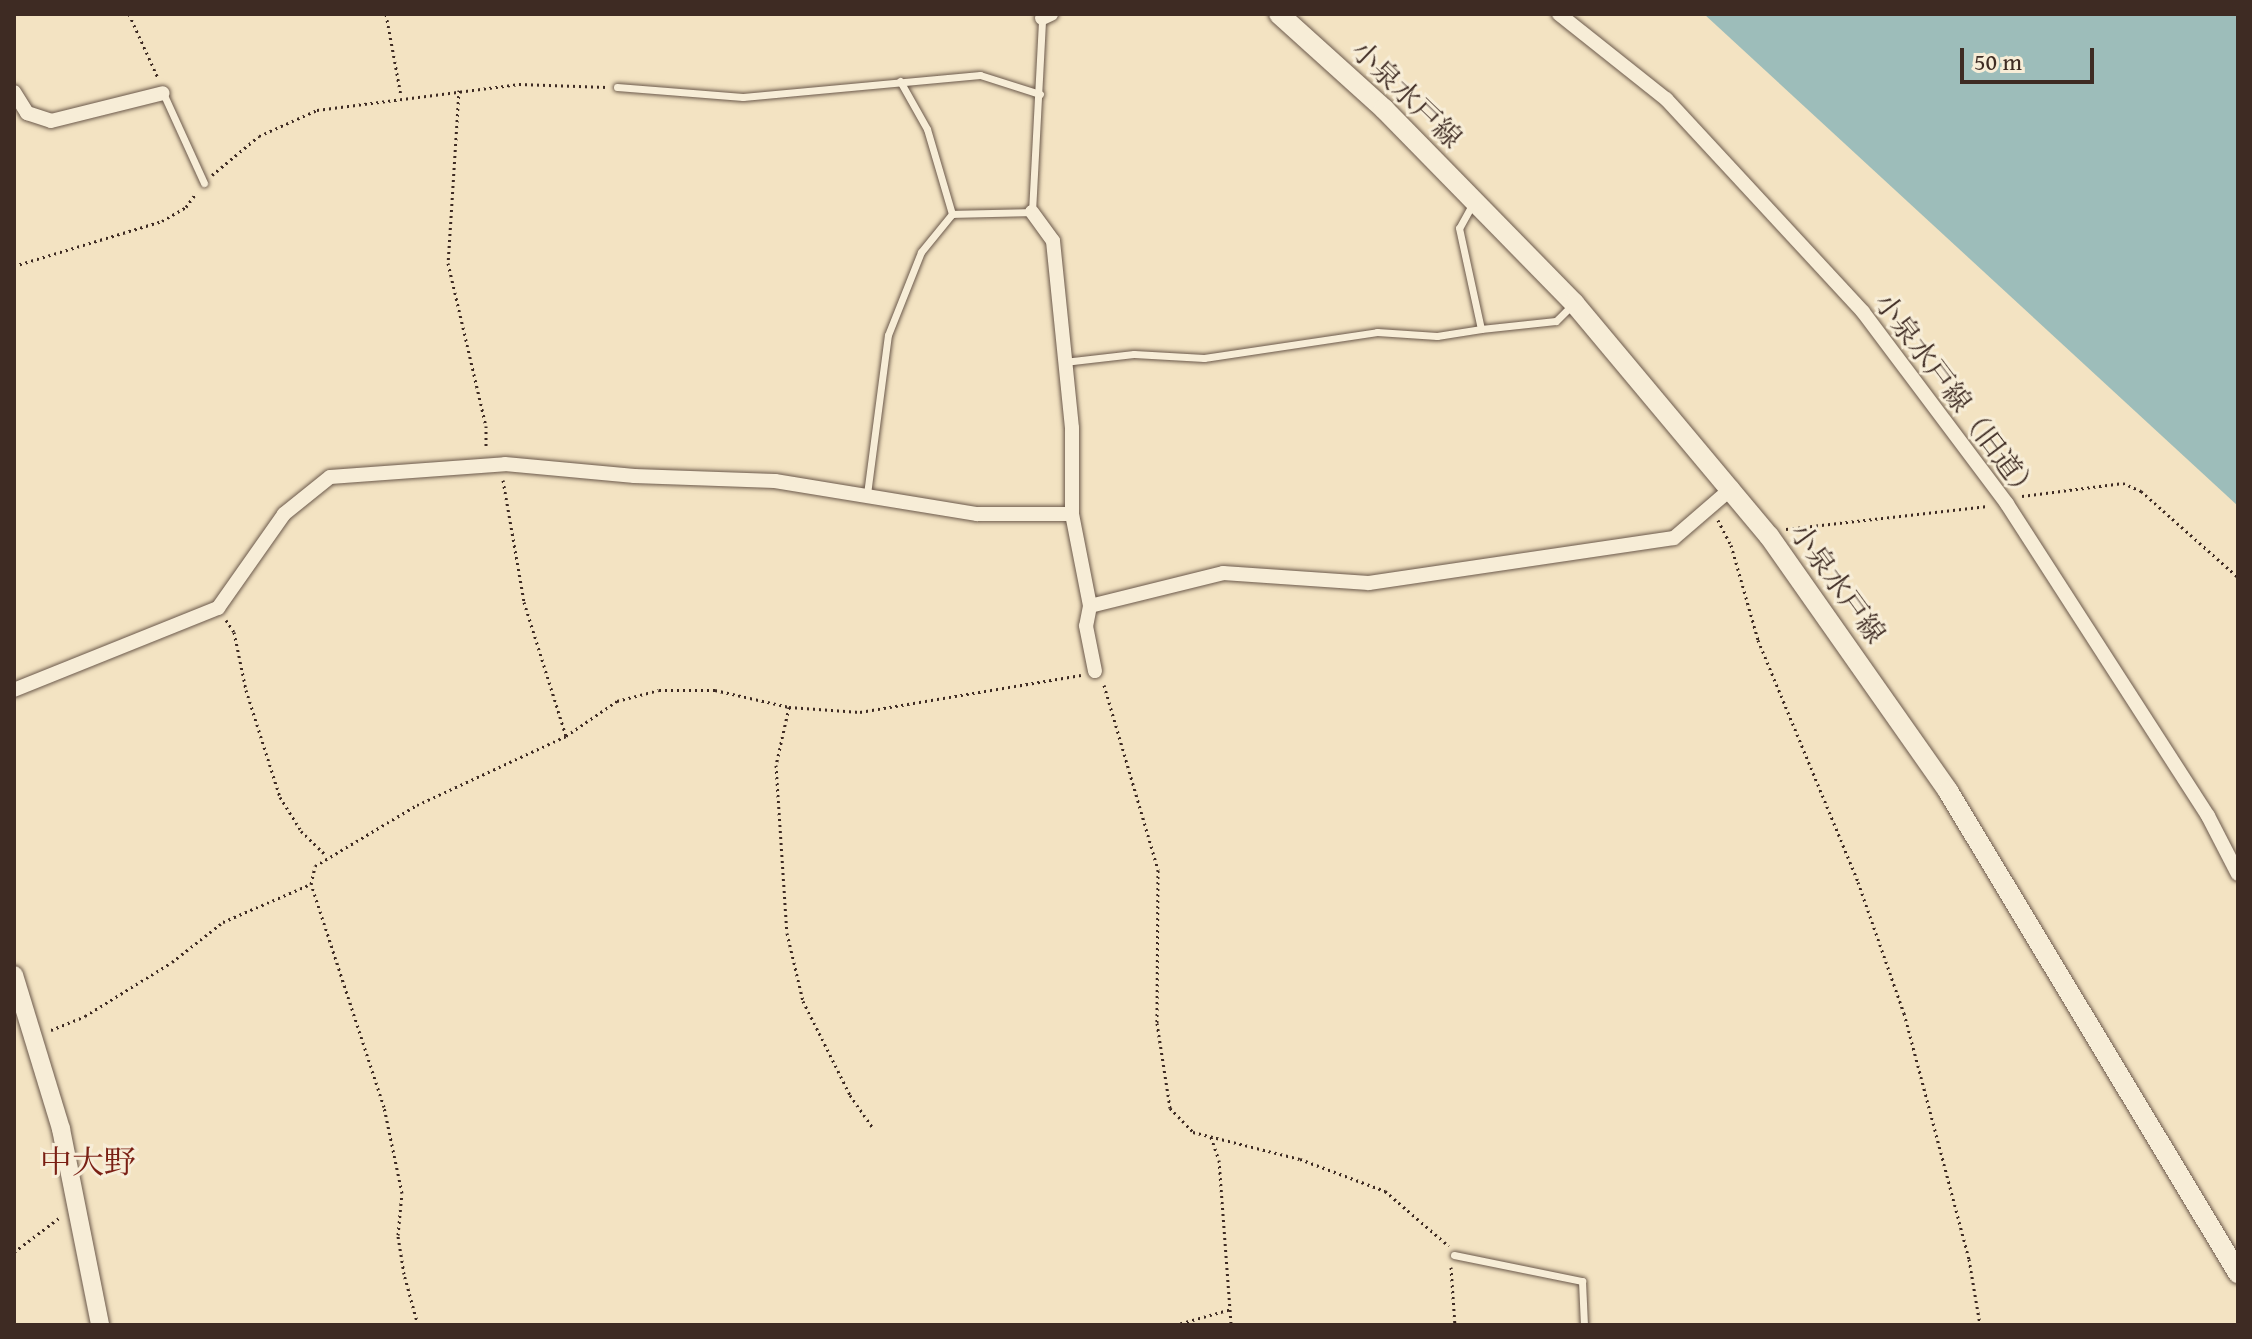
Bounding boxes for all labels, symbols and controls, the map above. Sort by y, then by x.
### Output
scale bar [1964,32,2098,82]
street label: 小泉水戸線 [1345,33,1469,155]
text: 50 m [1974,44,2022,79]
street label: 小泉水戸線（旧道） [1868,286,2046,508]
street label: 小泉水戸線 [1783,516,1893,650]
district label: 中大野 [40,1143,136,1181]

